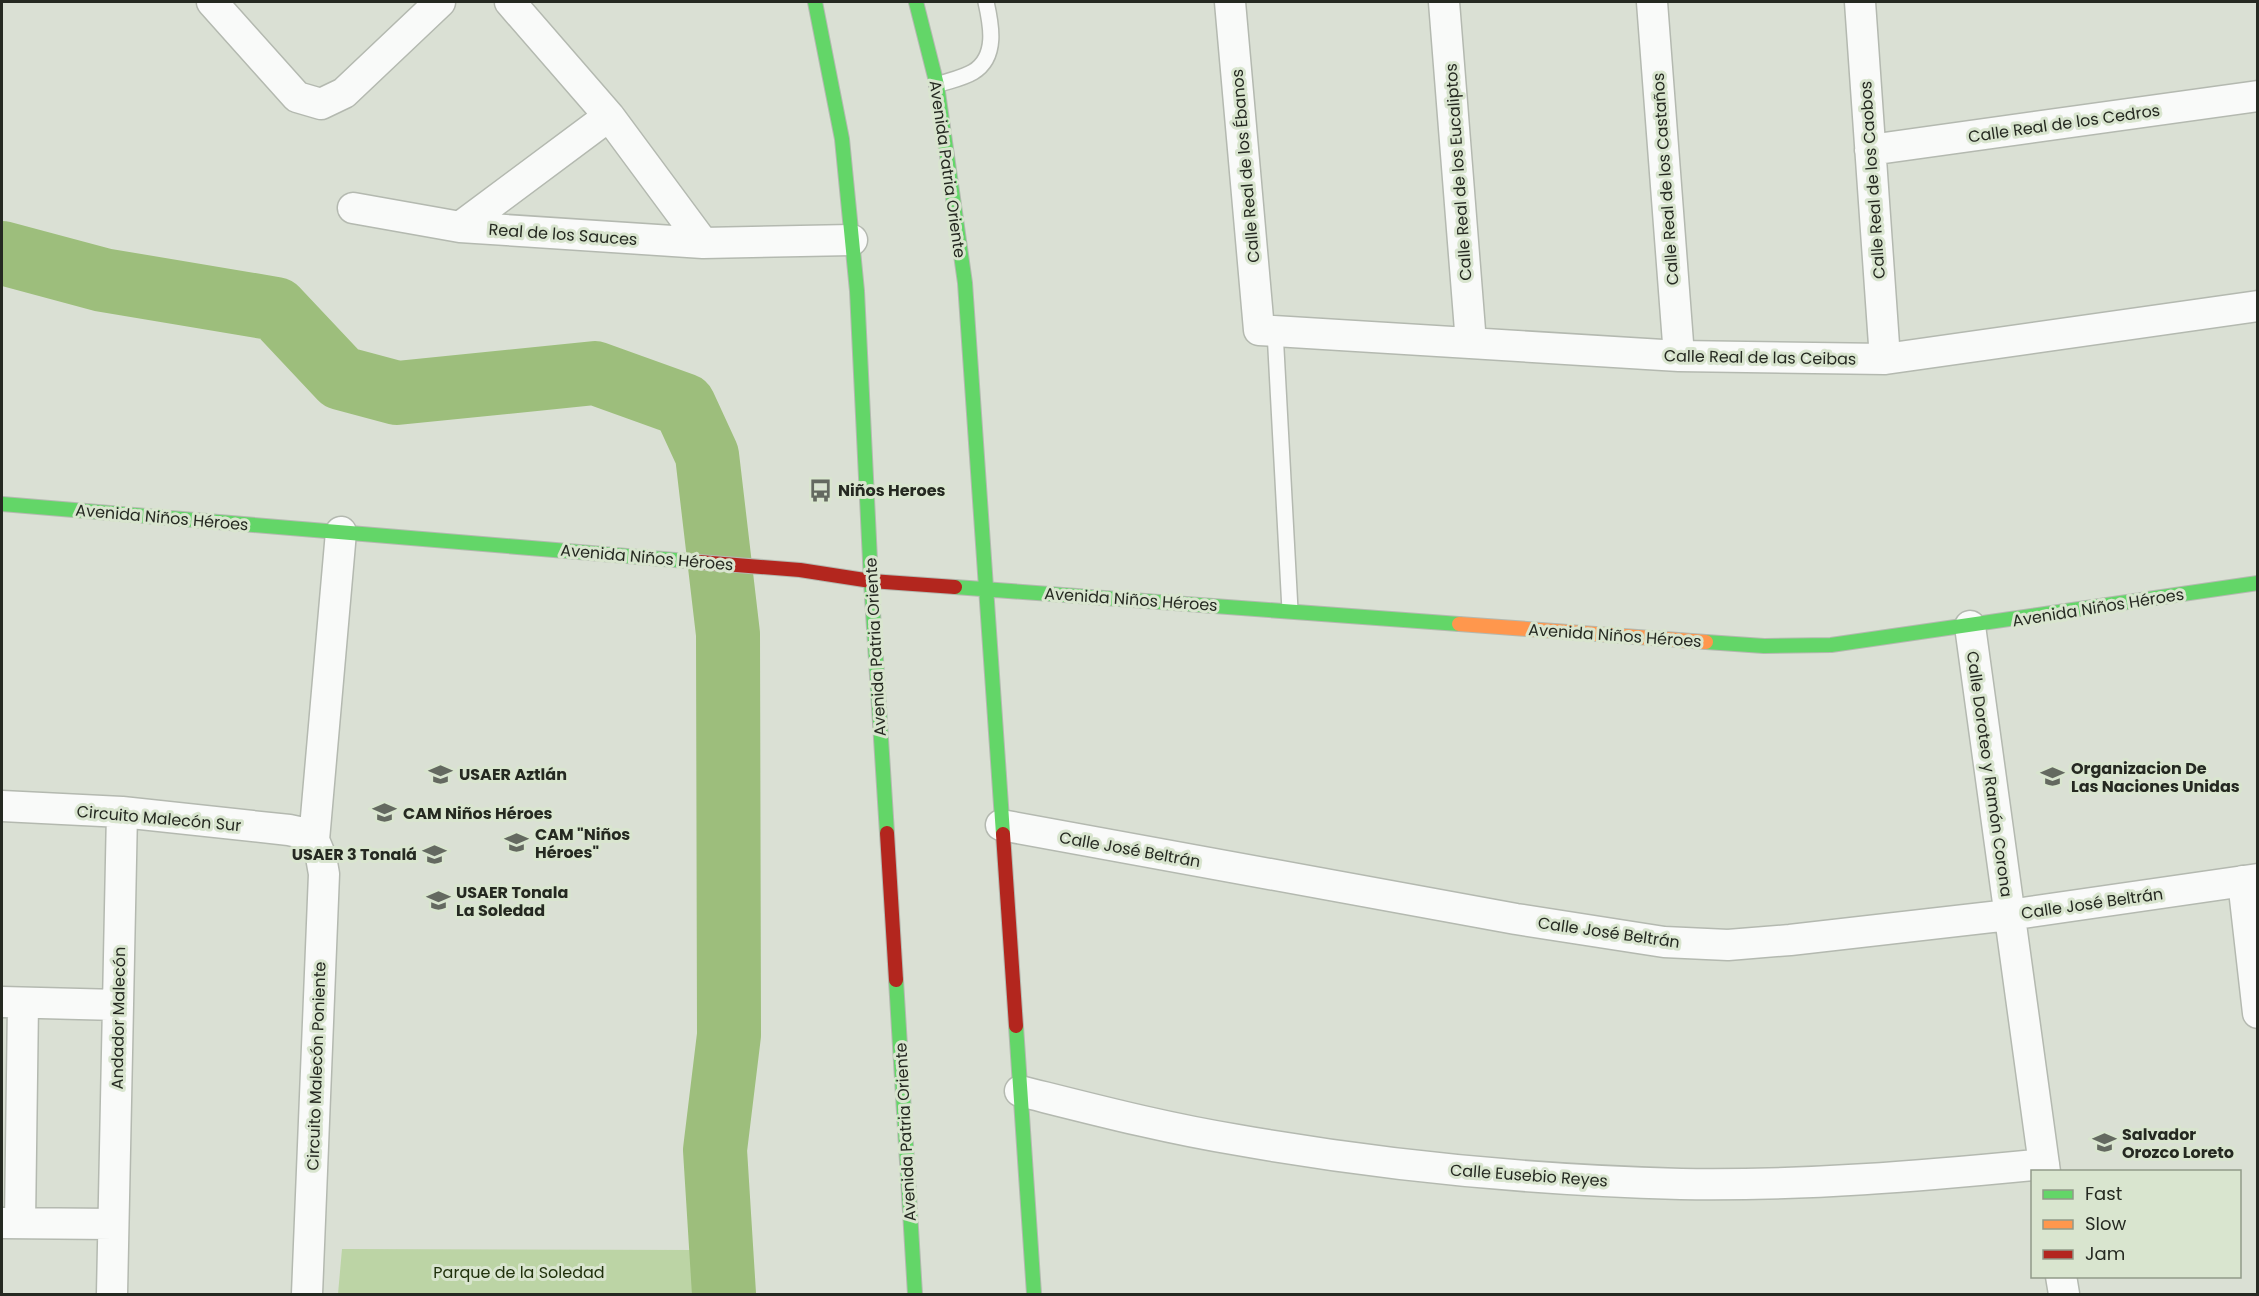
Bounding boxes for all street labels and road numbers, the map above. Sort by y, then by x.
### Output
street label: Calle Real de los Eucaliptos [1439,63,1478,281]
street label: Calle Real de los Ébanos [1226,68,1265,264]
street label: Calle Real de los Castaños [1647,72,1684,286]
street label: Avenida Patria Oriente [924,79,971,259]
street label: Calle Real de los Caobos [1854,80,1891,280]
street label: Calle Real de los Cedros [1967,99,2161,148]
street label: Real de los Sauces [488,218,638,251]
street label: Calle Real de las Ceibas [1664,344,1856,371]
street label: Avenida Niños Héroes [75,498,249,537]
street label: Avenida Niños Héroes [560,538,734,577]
street label: Avenida Patria Oriente [859,557,892,737]
street label: Avenida Niños Héroes [1044,582,1218,617]
street label: Avenida Niños Héroes [2011,583,2186,632]
street label: Avenida Niños Héroes [1528,618,1702,653]
street label: Calle Doroteo y Ramón Corona [1961,650,2018,899]
street label: Circuito Malecón Sur [76,800,242,837]
street label: Calle José Beltrán [1057,826,1202,873]
street label: Calle José Beltrán [2020,882,2164,925]
street label: Calle José Beltrán [1537,911,1681,954]
street label: Andador Malecón [106,947,131,1089]
street label: Circuito Malecón Poniente [301,961,332,1171]
street label: Avenida Patria Oriente [889,1042,922,1222]
street label: Calle Eusebio Reyes [1449,1159,1609,1192]

